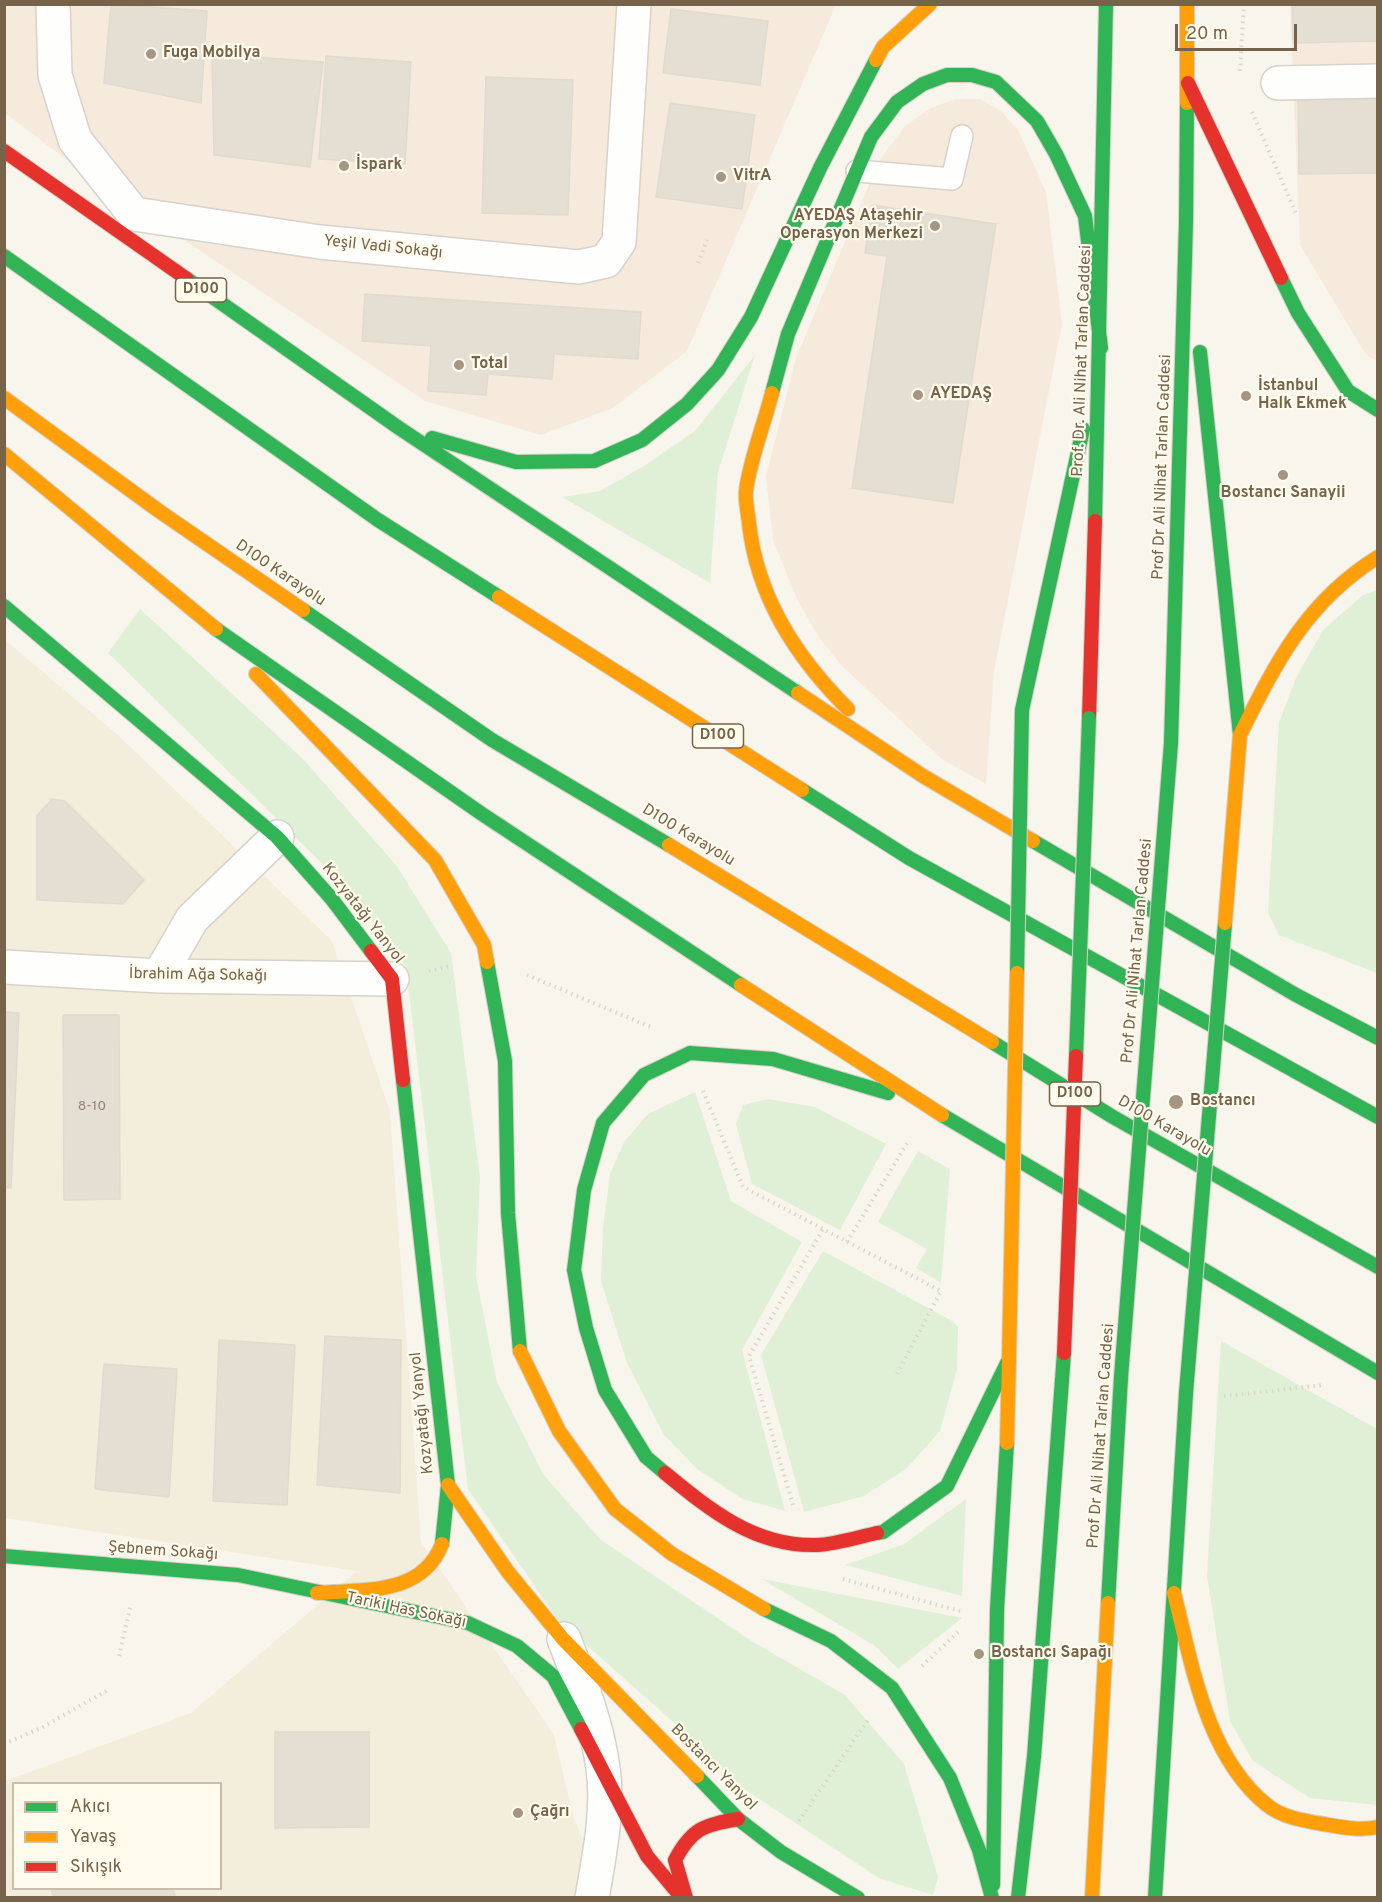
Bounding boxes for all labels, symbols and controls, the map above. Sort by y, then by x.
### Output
scale bar [1178,12,1300,50]
text: 20 m [1186,23,1228,46]
place label: Fuga Mobilya [163,44,260,64]
marker: Fuga Mobilya [144,47,158,61]
place label: İspark [356,156,402,176]
marker: İspark [337,159,351,173]
place label: VitrA [733,167,771,187]
marker: VitrA [714,170,728,184]
place label: AYEDAŞ Ataşehir Operasyon Merkezi [780,207,923,245]
marker: AYEDAŞ Ataşehir Operasyon Merkezi [928,219,942,233]
street label: Yeşil Vadi Sokağı [323,232,443,264]
street label: Prof. Dr. Ali Nihat Tarlan Caddesi [1069,245,1097,477]
road number: D100 [176,278,226,302]
street label: Prof Dr Ali Nihat Tarlan Caddesi [1149,354,1177,580]
place label: Total [471,355,508,375]
marker: Total [452,358,466,372]
place label: İstanbul Halk Ekmek [1258,377,1347,415]
place label: AYEDAŞ [930,385,992,405]
marker: AYEDAŞ [911,388,925,402]
marker: İstanbul Halk Ekmek [1239,389,1253,403]
marker: Bostancı Sanayii [1276,468,1290,482]
place label: Bostancı Sanayii [1221,484,1345,504]
street label: D100 Karayolu [231,537,329,611]
road number: D100 [692,724,744,748]
street label: D100 Karayolu [638,801,738,871]
street label: Prof Dr Ali Nihat Tarlan Caddesi [1119,838,1157,1064]
street label: Kozyatağı Yanyol [317,860,407,968]
street label: İbrahim Ağa Sokağı [129,965,267,987]
road number: D100 [1050,1082,1100,1106]
street label: D100 Karayolu [1114,1092,1214,1162]
place label: Bostancı [1190,1092,1256,1112]
marker: Bostancı [1167,1093,1185,1111]
house number: 8-10 [78,1099,106,1115]
street label: Prof Dr Ali Nihat Tarlan Caddesi [1085,1323,1119,1549]
street label: Kozyatağı Yanyol [407,1351,439,1475]
street label: Şebnem Sokağı [107,1539,219,1565]
street label: Tariki Has Sokağı [344,1589,468,1633]
place label: Bostancı Sapağı [991,1644,1112,1664]
marker: Bostancı Sapağı [972,1647,986,1661]
street label: Bostancı Yanyol [666,1721,760,1815]
legend [12,1782,222,1890]
text: Akıcı [70,1796,110,1819]
place label: Çağrı [530,1803,570,1823]
marker: Çağrı [511,1806,525,1820]
text: Yavaş [70,1826,116,1849]
text: Sıkışık [70,1856,122,1879]

